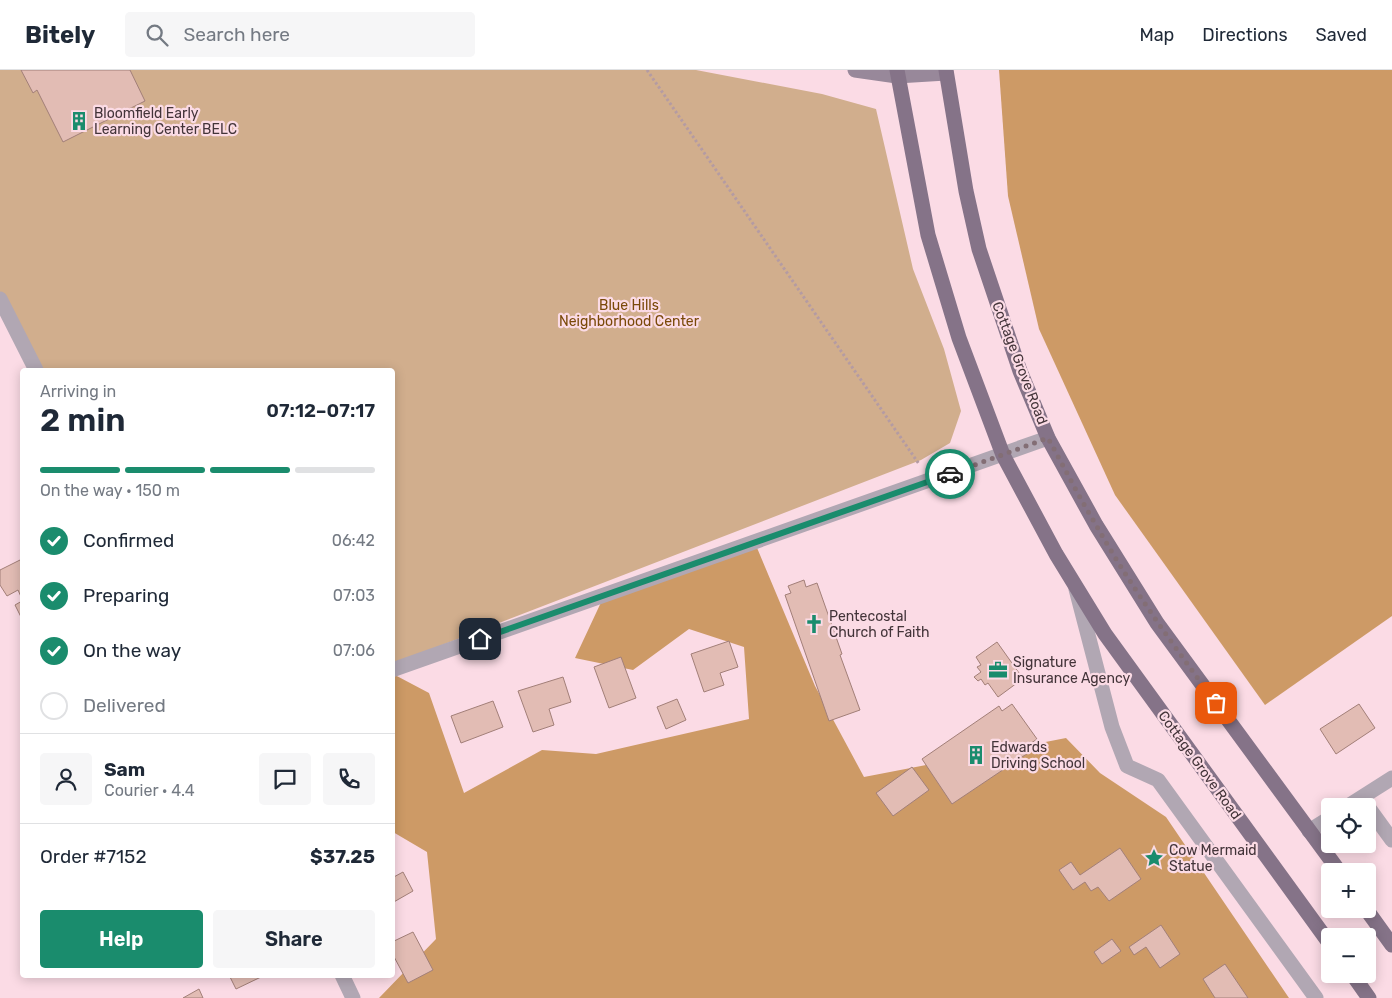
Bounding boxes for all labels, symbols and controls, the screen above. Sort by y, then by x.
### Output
search box [125,12,475,57]
text: Bitely [25,21,95,49]
icon: search [143,21,171,49]
text: Search here [183,23,290,46]
text: Map [1139,24,1174,46]
text: Directions [1202,24,1288,46]
text: Saved [1316,24,1367,46]
place label: Bloomfield Early Learning Center BELC [94,105,237,138]
building icon: Bloomfield Early Learning Center BELC [68,110,90,132]
park label: Blue Hills Neighborhood Center [559,297,700,330]
street label: Cottage Grove Road [988,299,1051,427]
text: Arriving in [40,382,116,401]
text: 07:12–07:17 [266,399,375,422]
text: 2 min [40,401,125,439]
courier [925,449,975,499]
icon: car [936,460,964,488]
text: On the way · 150 m [40,481,180,500]
icon: check [40,527,68,555]
text: Confirmed [83,529,174,552]
text: 06:42 [332,531,375,550]
icon: check [40,582,68,610]
text: Preparing [83,584,169,607]
text: 07:03 [333,586,375,605]
place label: Pentecostal Church of Faith [829,608,930,641]
church icon: Pentecostal Church of Faith [803,613,825,635]
pin [459,618,501,660]
icon: home [466,625,494,653]
icon: check [40,637,68,665]
text: On the way [83,639,181,662]
text: 07:06 [333,641,375,660]
place label: Signature Insurance Agency [1013,654,1130,687]
office icon: Signature Insurance Agency [987,659,1009,681]
pin [1195,682,1237,724]
icon: bag [1202,689,1230,717]
text: Delivered [83,694,166,717]
street label: Cottage Grove Road [1154,708,1245,823]
place label: Edwards Driving School [991,739,1085,772]
building icon: Edwards Driving School [965,744,987,766]
button: person [40,753,92,805]
button: chat [259,753,311,805]
button: phone [323,753,375,805]
text: Sam [104,758,145,781]
text: Courier · 4.4 [104,781,195,800]
map controls [1321,798,1376,983]
button: locate [1321,798,1376,853]
place label: Cow Mermaid Statue [1169,842,1257,875]
text: Order #7152 [40,845,147,868]
text: $37.25 [310,845,375,868]
place icon: Cow Mermaid Statue [1143,847,1165,869]
button: + [1321,863,1376,918]
button: Help [40,910,203,968]
button: Share [213,910,375,968]
button: − [1321,928,1376,983]

